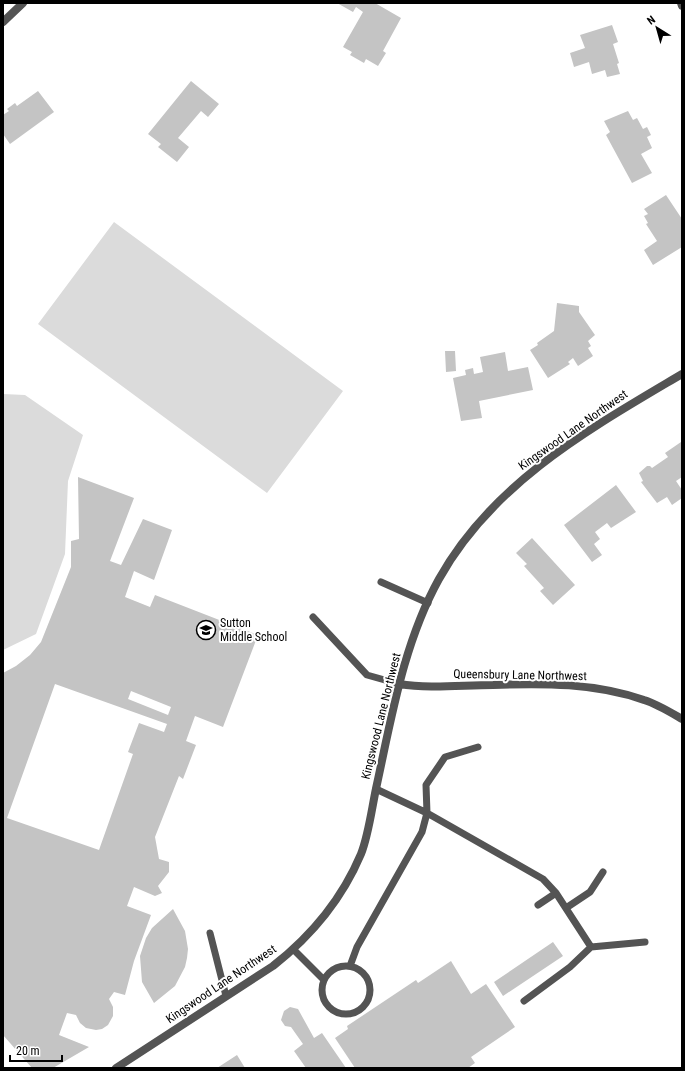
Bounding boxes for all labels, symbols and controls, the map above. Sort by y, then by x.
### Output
north arrow [637,8,677,48]
text: N [645,13,658,28]
street label: Kingswood Lane Northwest [516,387,631,473]
place label: Sutton Middle School [220,616,287,644]
school or university icon: Sutton Middle School [195,619,217,641]
street label: Kingswood Lane Northwest [358,651,404,781]
street label: Queensbury Lane Northwest [453,667,587,683]
street label: Kingswood Lane Northwest [163,942,279,1026]
scale bar [10,1037,62,1063]
text: 20 m [16,1044,40,1058]

